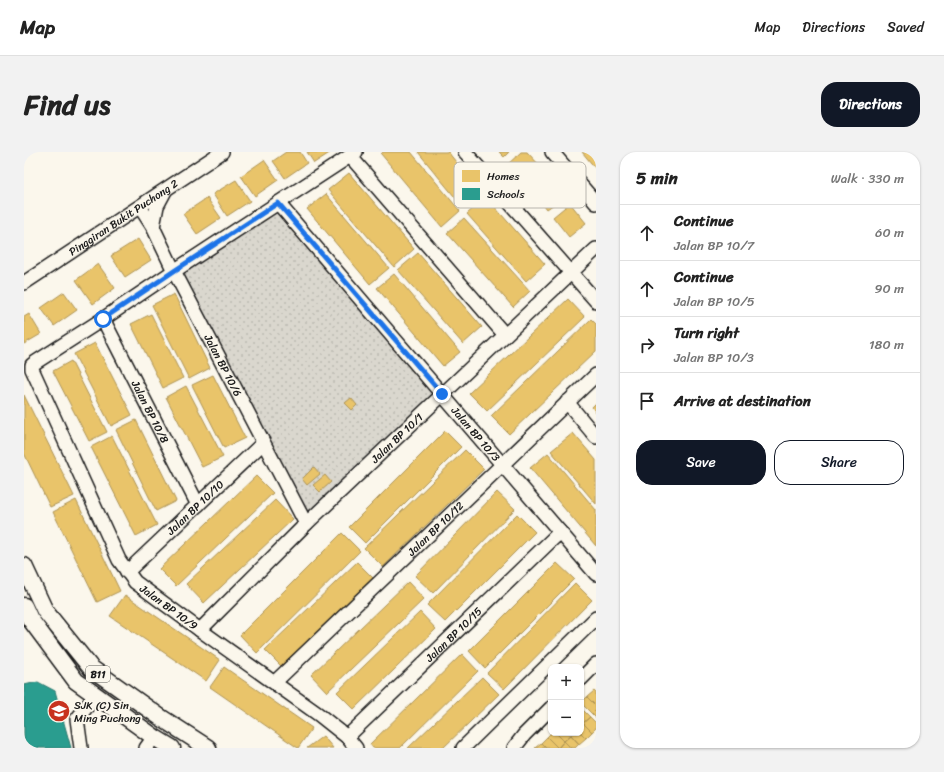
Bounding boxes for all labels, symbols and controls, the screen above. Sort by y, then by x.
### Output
text: Map [20,11,55,44]
text: Map [754,15,780,40]
text: Directions [802,15,865,40]
text: Saved [887,15,924,40]
text: Find us [24,80,111,129]
button: Directions [821,82,920,127]
legend [454,162,586,208]
text: 5 min [636,163,678,193]
text: Homes [487,167,520,186]
text: Walk · 330 m [831,167,904,190]
street label: Pinggiran Bukit Puchong 2 [65,174,183,261]
text: Schools [487,185,525,204]
text: Continue [674,208,734,234]
text: 60 m [875,221,904,244]
icon: ahead [636,222,658,244]
text: Jalan BP 10/7 [674,234,754,257]
text: Continue [674,264,734,290]
text: 90 m [874,277,904,300]
icon: ahead [636,278,658,300]
text: Jalan BP 10/5 [674,290,755,313]
route start [94,310,112,328]
text: Turn right [674,320,739,346]
street label: Jalan BP 10/6 [198,330,247,400]
text: 180 m [869,333,904,356]
icon: right [636,334,658,356]
text: Jalan BP 10/3 [674,346,754,369]
street label: Jalan BP 10/8 [125,376,174,447]
route end [433,385,451,403]
text: Arrive at destination [674,388,811,414]
icon: arrive [636,390,658,412]
street label: Jalan BP 10/3 [446,402,505,466]
street label: Jalan BP 10/1 [366,408,428,469]
button: Save [636,440,766,485]
button: Share [774,440,904,485]
street label: Jalan BP 10/10 [162,476,229,540]
street label: Jalan BP 10/12 [402,496,469,562]
street label: Jalan BP 10/9 [135,579,202,635]
street label: Jalan BP 10/15 [420,602,487,668]
map controls [548,664,584,736]
button: + [548,664,584,700]
road number: B11 [86,666,110,682]
place label: SJK (C) Sin Ming Puchong [74,696,141,728]
school or university icon: SJK (C) Sin Ming Puchong [46,698,72,724]
button: − [548,700,584,736]

